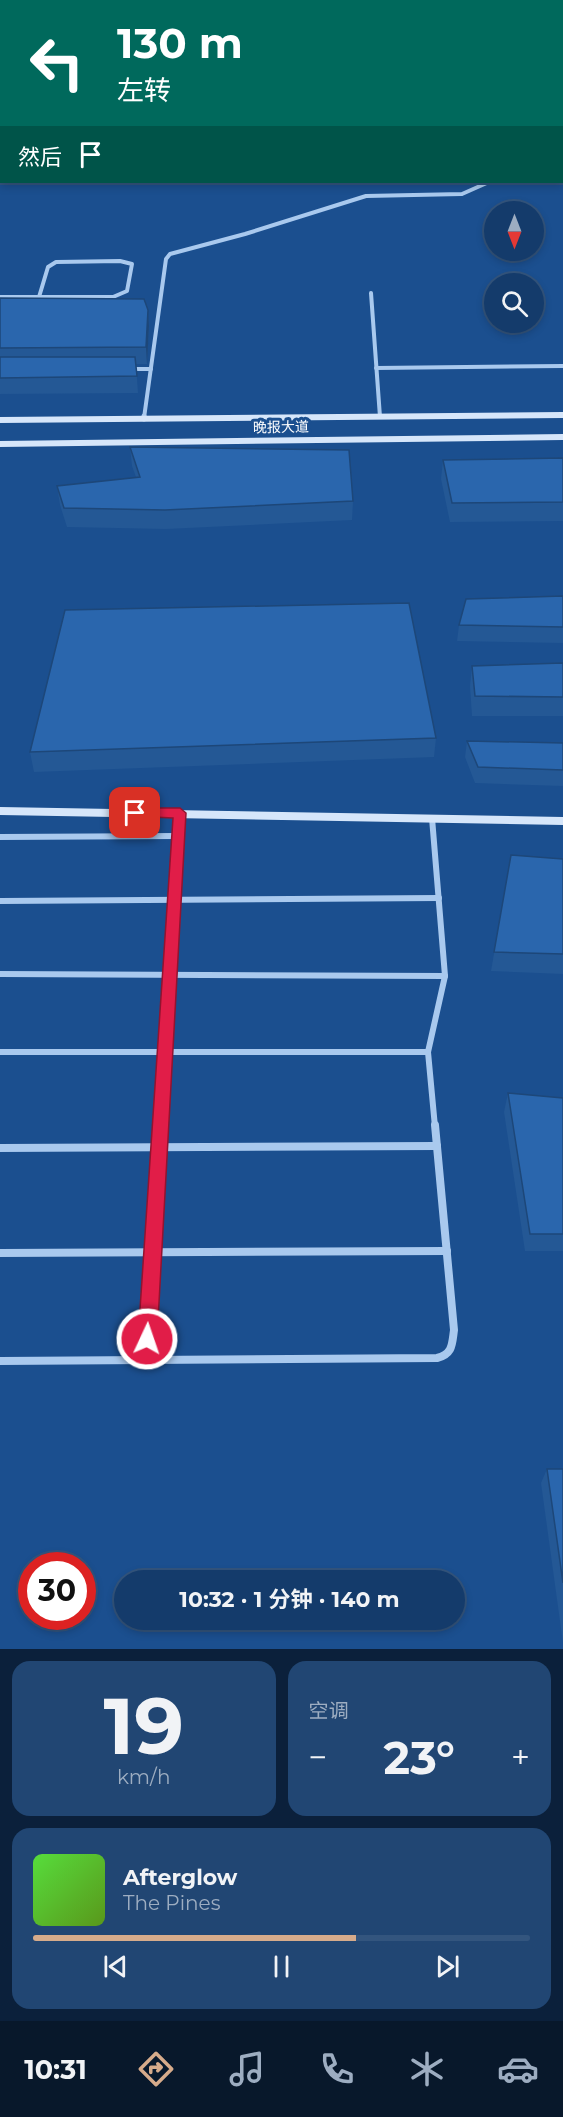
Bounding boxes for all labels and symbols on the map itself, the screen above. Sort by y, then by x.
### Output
north arrow [484,201,544,261]
street label: 晚报大道 [253,418,309,436]
pin [109,787,160,838]
position arrow [115,1307,179,1371]
speed limit sign: 30 [18,1552,96,1630]

